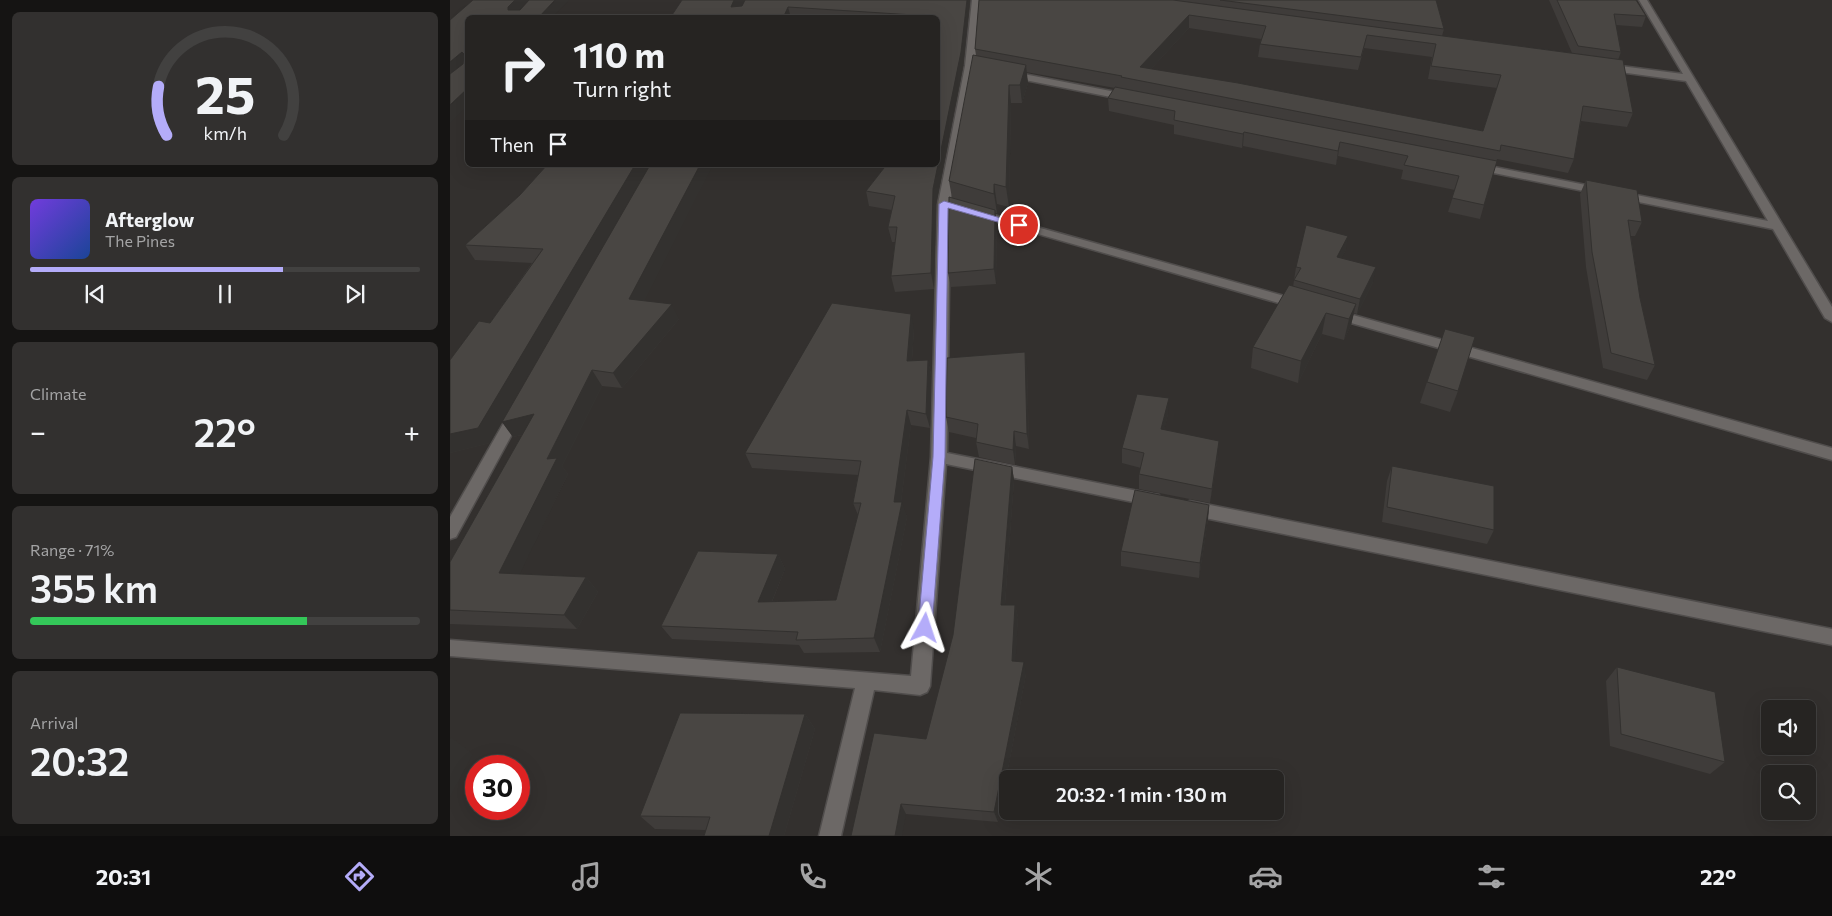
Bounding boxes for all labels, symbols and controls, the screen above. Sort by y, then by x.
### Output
text: 110 m [573,32,665,75]
icon: right [490,35,555,100]
text: 25 [195,61,255,125]
text: Turn right [573,75,671,102]
text: km/h [203,122,247,144]
icon: arrive [544,130,572,158]
text: Then [490,133,534,156]
pin [998,204,1040,246]
text: Afterglow [105,208,194,231]
icon: arrive [1005,211,1033,239]
text: The Pines [105,231,175,250]
icon: previous [81,280,109,308]
icon: pause [211,280,239,308]
icon: next [341,280,369,308]
text: Climate [30,384,86,403]
text: 22° [194,408,256,455]
text: − [30,414,46,448]
text: + [404,414,420,448]
text: Range · 71% [30,540,114,559]
text: 355 km [30,564,158,611]
position arrow [898,601,950,653]
map controls [1761,700,1816,820]
button: sound [1761,700,1816,755]
text: Arrival [30,713,78,732]
text: 20:32 [30,737,129,784]
speed limit sign: 30 [465,755,530,820]
button: search [1761,765,1816,820]
text: 20:32 · 1 min · 130 m [1056,783,1227,806]
icon: directions [342,859,377,894]
icon: music [569,859,604,894]
icon: phone [795,859,830,894]
icon: climate [1021,859,1056,894]
icon: car [1248,859,1283,894]
icon: filters [1474,859,1509,894]
text: 20:31 [96,863,151,890]
text: 22° [1700,863,1736,890]

